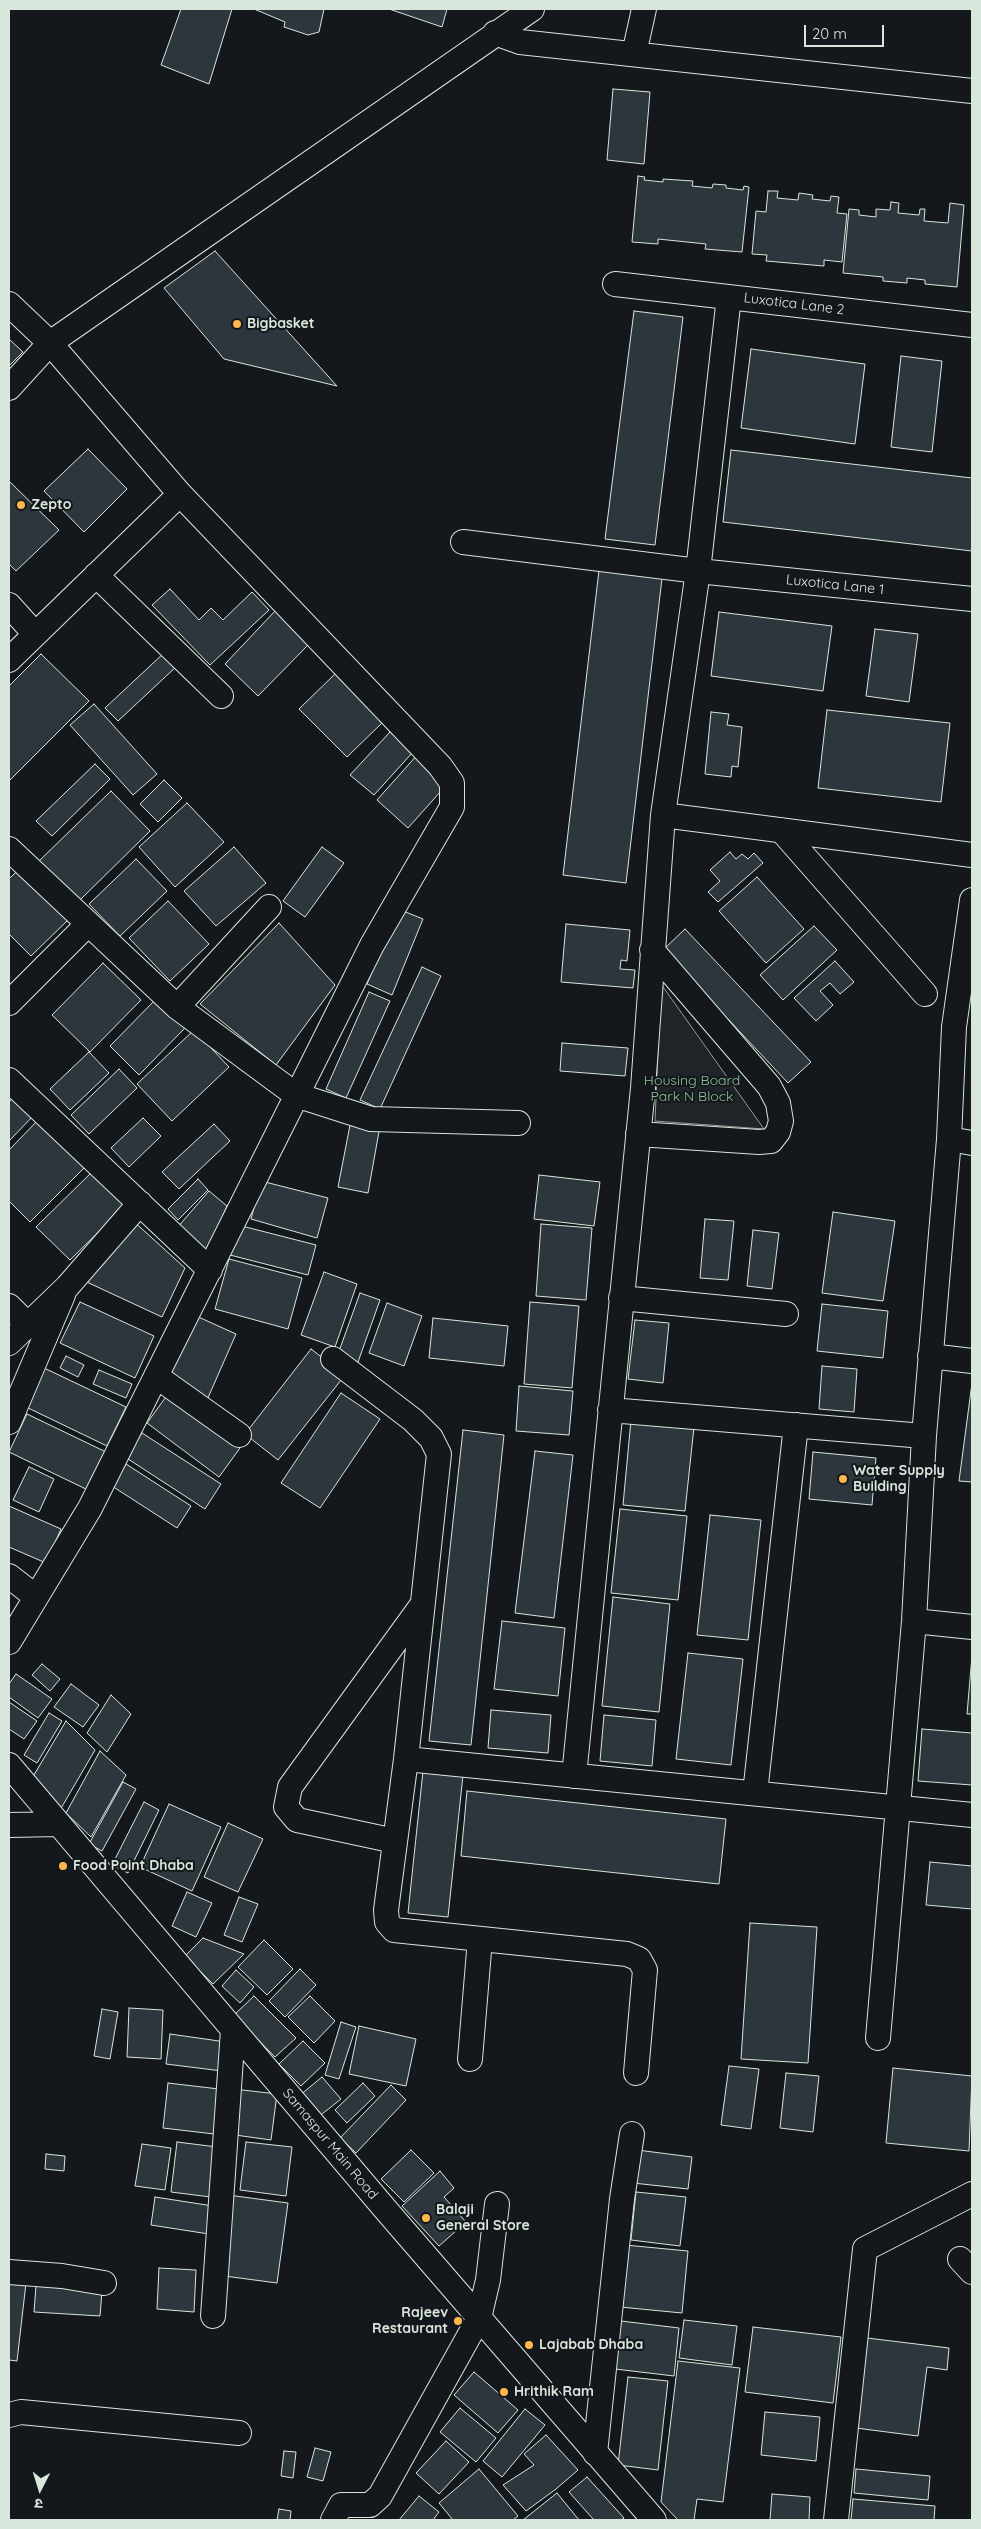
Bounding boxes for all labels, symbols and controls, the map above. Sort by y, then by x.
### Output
scale bar [806,15,886,47]
text: 20 m [812,24,847,43]
street label: Luxotica Lane 2 [743,289,845,319]
place label: Bigbasket [247,316,314,332]
marker: Bigbasket [231,318,243,330]
place label: Zepto [31,497,71,513]
marker: Zepto [15,499,27,511]
street label: Luxotica Lane 1 [785,571,885,599]
park label: Housing Board Park N Block [644,1073,740,1106]
place label: Water Supply Building [853,1463,945,1495]
marker: Water Supply Building [837,1473,849,1485]
place label: Food Point Dhaba [73,1858,194,1874]
marker: Food Point Dhaba [57,1860,69,1872]
street label: Samaspur Main Road [279,2085,381,2203]
place label: Balaji General Store [436,2202,530,2234]
marker: Balaji General Store [420,2212,432,2224]
place label: Rajeev Restaurant [372,2305,448,2338]
marker: Rajeev Restaurant [452,2315,464,2327]
place label: Lajabab Dhaba [539,2337,643,2353]
marker: Lajabab Dhaba [523,2339,535,2351]
place label: Hrithik Ram [514,2384,594,2400]
marker: Hrithik Ram [498,2386,510,2398]
north arrow [15,2464,65,2514]
text: उ [34,2495,44,2513]

